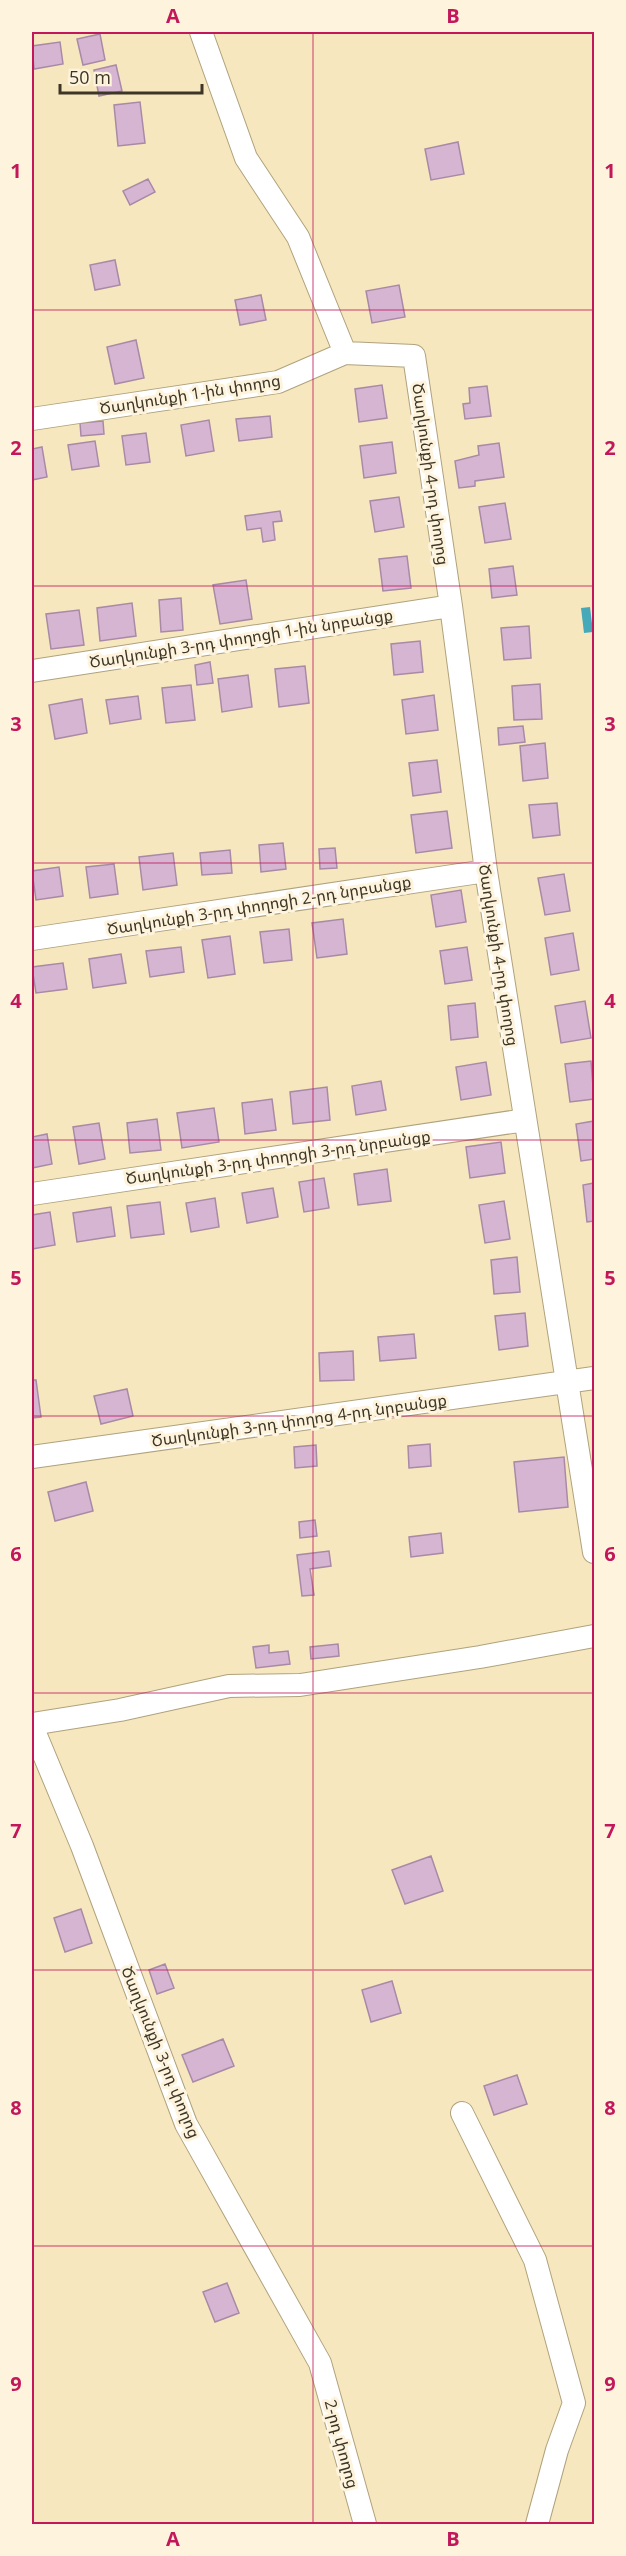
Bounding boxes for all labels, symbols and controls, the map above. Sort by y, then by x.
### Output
text: A [166,2,180,29]
text: B [446,2,460,29]
scale bar [60,57,202,95]
text: 50 m [69,65,111,89]
text: 1 [10,157,22,184]
text: 1 [604,157,616,184]
street label: Ծաղկունքի 1-ին փողոց [98,369,282,419]
street label: Ծաղկունքի 4-րդ փողոց [407,382,455,566]
text: 2 [10,434,22,461]
text: 2 [604,434,616,461]
street label: Ծաղկունքի 3-րդ փողոցի 1-ին նրբանցք [88,603,394,673]
text: 3 [10,710,22,737]
text: 3 [604,710,616,737]
street label: Ծաղկունքի 4-րդ փողոց [474,863,524,1047]
street label: Ծաղկունքի 3-րդ փողոցի 2-րդ նրբանցք [105,870,413,940]
text: 4 [10,987,22,1014]
text: 4 [604,987,616,1014]
street label: Ծաղկունքի 3-րդ փողոցի 3-րդ նրբանցք [124,1125,432,1189]
text: 5 [10,1264,22,1291]
text: 5 [604,1264,616,1291]
street label: Ծաղկունքի 3-րդ փողոց 4-րդ նրբանցք [150,1388,448,1452]
text: 6 [10,1540,22,1567]
text: 6 [604,1540,616,1567]
text: 7 [10,1817,22,1844]
text: 7 [604,1817,616,1844]
street label: Ծաղկունքի 3-րդ փողոց [116,1963,206,2141]
text: 8 [10,2094,22,2121]
text: 8 [604,2094,616,2121]
text: 9 [10,2370,22,2397]
text: 9 [604,2370,616,2397]
street label: 2-րդ փողոց [320,2397,364,2491]
text: A [166,2525,180,2552]
text: B [446,2525,460,2552]

